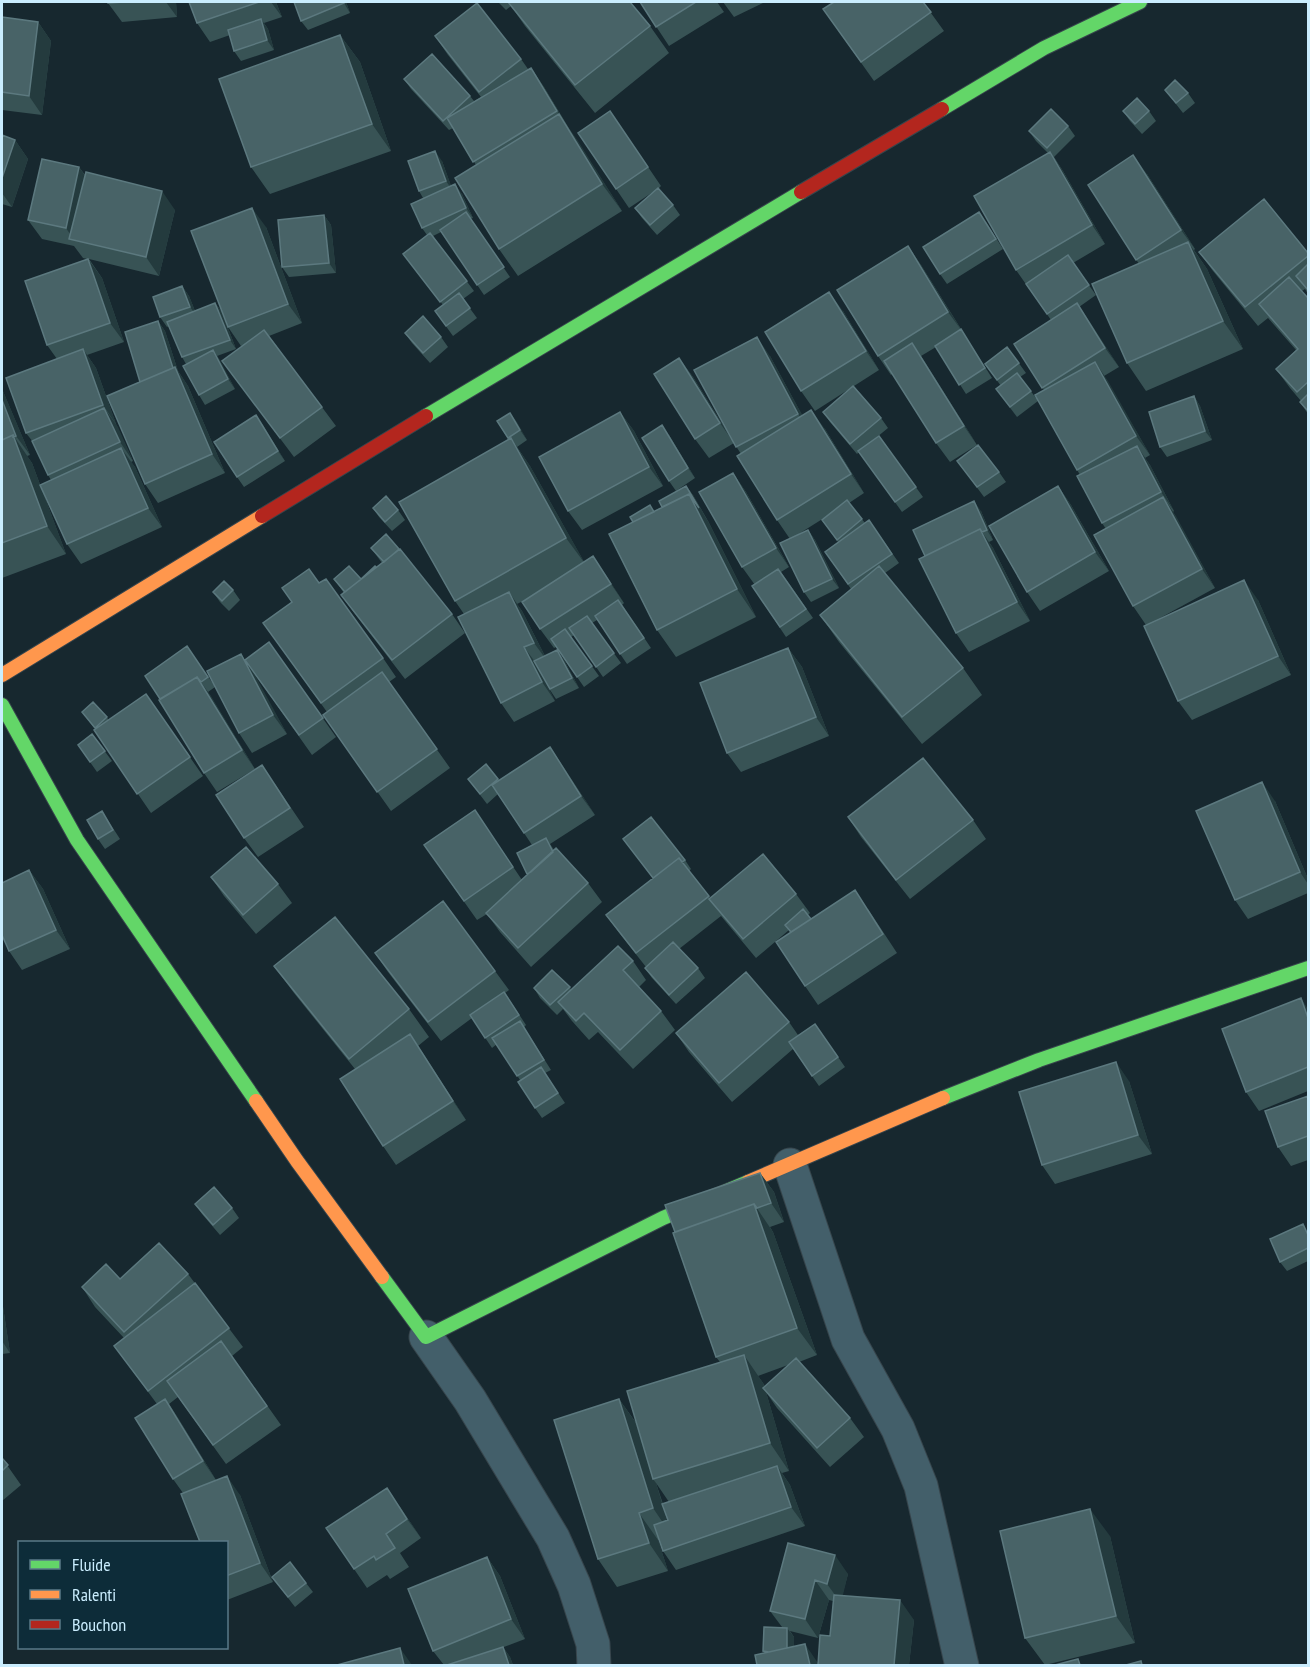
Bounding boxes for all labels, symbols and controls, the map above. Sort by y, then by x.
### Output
legend [18,1541,228,1649]
text: Fluide [72,1553,111,1576]
text: Ralenti [72,1583,116,1606]
text: Bouchon [72,1613,126,1636]

